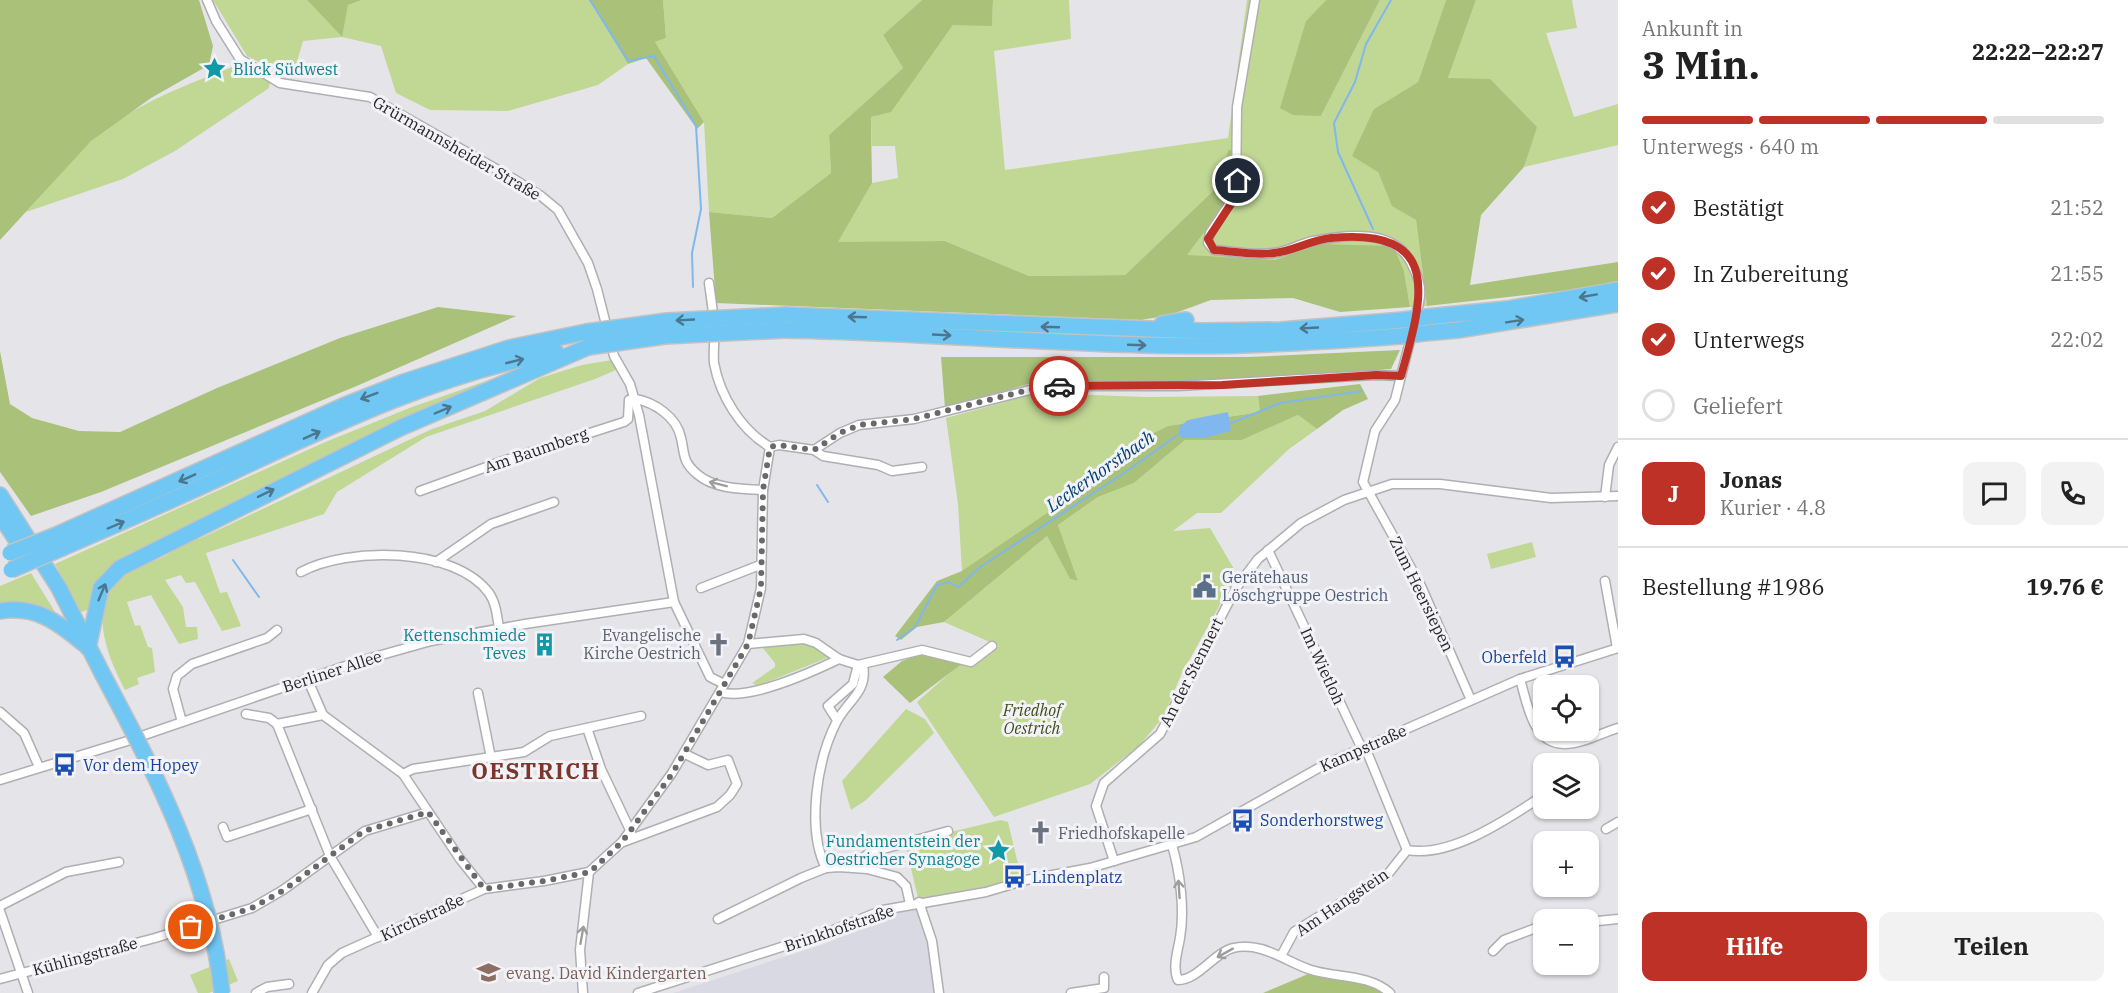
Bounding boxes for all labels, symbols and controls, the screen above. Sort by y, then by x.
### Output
text: Ankunft in [1642,15,1743,42]
text: 22:22–22:27 [1972,37,2104,66]
text: 3 Min. [1642,39,1760,90]
place icon: Blick Südwest [202,56,228,82]
place label: Blick Südwest [233,59,339,79]
street label: Grürmannsheider Straße [369,92,545,204]
text: Unterwegs · 640 m [1642,133,1819,160]
pin [1212,155,1263,206]
icon: home [1221,164,1254,197]
icon: check [1642,191,1675,224]
text: Bestätigt [1693,193,1784,222]
text: 21:52 [2050,194,2104,221]
icon: check [1642,257,1675,290]
text: In Zubereitung [1693,259,1848,288]
text: 21:55 [2050,260,2104,287]
one-way arrow [1578,290,1598,301]
one-way arrow [847,311,867,322]
one-way arrow [676,315,696,326]
one-way arrow [1505,316,1525,327]
one-way arrow [1040,322,1060,333]
one-way arrow [1300,323,1320,334]
icon: check [1642,323,1675,356]
text: Unterwegs [1693,325,1805,354]
text: 22:02 [2050,326,2104,353]
one-way arrow [932,330,952,341]
one-way arrow [1126,339,1146,350]
one-way arrow [505,355,524,367]
courier [1029,356,1089,416]
icon: car [1043,370,1076,403]
one-way arrow [360,391,379,402]
text: Geliefert [1693,391,1783,420]
one-way arrow [433,404,451,415]
street label: Am Baumberg [481,423,591,477]
water label: Leckerhorstbach [1041,425,1159,517]
one-way arrow [303,429,321,440]
button: chat [1963,462,2026,525]
button: phone [2041,462,2104,525]
text: Jonas [1720,465,1782,494]
one-way arrow [179,472,197,484]
one-way arrow [709,477,728,489]
text: J [1668,479,1679,508]
one-way arrow [257,487,275,499]
text: Kurier · 4.8 [1720,494,1826,521]
one-way arrow [106,519,124,530]
street label: Zum Heersiepen [1385,533,1459,655]
place label: Gerätehaus Löschgruppe Oestrich [1222,567,1388,605]
text: Bestellung #1986 [1642,572,1825,601]
text: 19.76 € [2026,572,2104,601]
public building icon: Gerätehaus Löschgruppe Oestrich [1191,573,1217,599]
one-way arrow [97,583,108,601]
street label: An der Stennert [1155,614,1227,730]
street label: Im Wietloh [1296,624,1350,708]
place label: Kettenschmiede Teves [403,625,526,663]
place label: Evangelische Kirche Oestrich [583,625,701,663]
building icon: Kettenschmiede Teves [531,631,557,657]
church icon: Evangelische Kirche Oestrich [706,631,732,657]
bus stop icon: Oberfeld [1552,644,1578,670]
street label: Berliner Allee [280,646,384,696]
place label: Oberfeld [1481,647,1547,667]
map controls [1533,675,1599,975]
button: locate [1533,675,1599,741]
park label: Friedhof Oestrich [1002,700,1064,738]
street label: Kampstraße [1317,720,1409,776]
bus stop icon: Vor dem Hopey [52,752,78,778]
button: layers [1533,753,1599,819]
place label: Vor dem Hopey [83,755,199,775]
district label: OESTRICH [471,756,601,785]
bus stop icon: Sonderhorstweg [1229,807,1255,833]
place label: Sonderhorstweg [1260,810,1383,830]
church icon: Friedhofskapelle [1027,820,1053,846]
place label: Friedhofskapelle [1058,823,1185,843]
place label: Fundamentstein der Oestricher Synagoge [825,831,980,869]
button: + [1533,831,1599,897]
place icon: Fundamentstein der Oestricher Synagoge [985,837,1011,863]
bus stop icon: Lindenplatz [1001,864,1027,890]
street label: Am Hangstein [1292,864,1392,940]
place label: Lindenplatz [1032,867,1122,887]
one-way arrow [1173,879,1184,899]
street label: Kirchstraße [377,889,467,945]
street label: Brinkhofstraße [781,900,897,956]
pin [165,901,216,952]
button: − [1533,909,1599,975]
icon: bag [174,910,207,943]
button: Hilfe [1642,912,1867,981]
button: Teilen [1879,912,2104,981]
one-way arrow [577,926,588,945]
street label: Kühlingstraße [30,932,140,980]
one-way arrow [1217,947,1234,959]
school or university icon: evang. David Kindergarten [475,960,501,986]
place label: evang. David Kindergarten [506,963,707,983]

